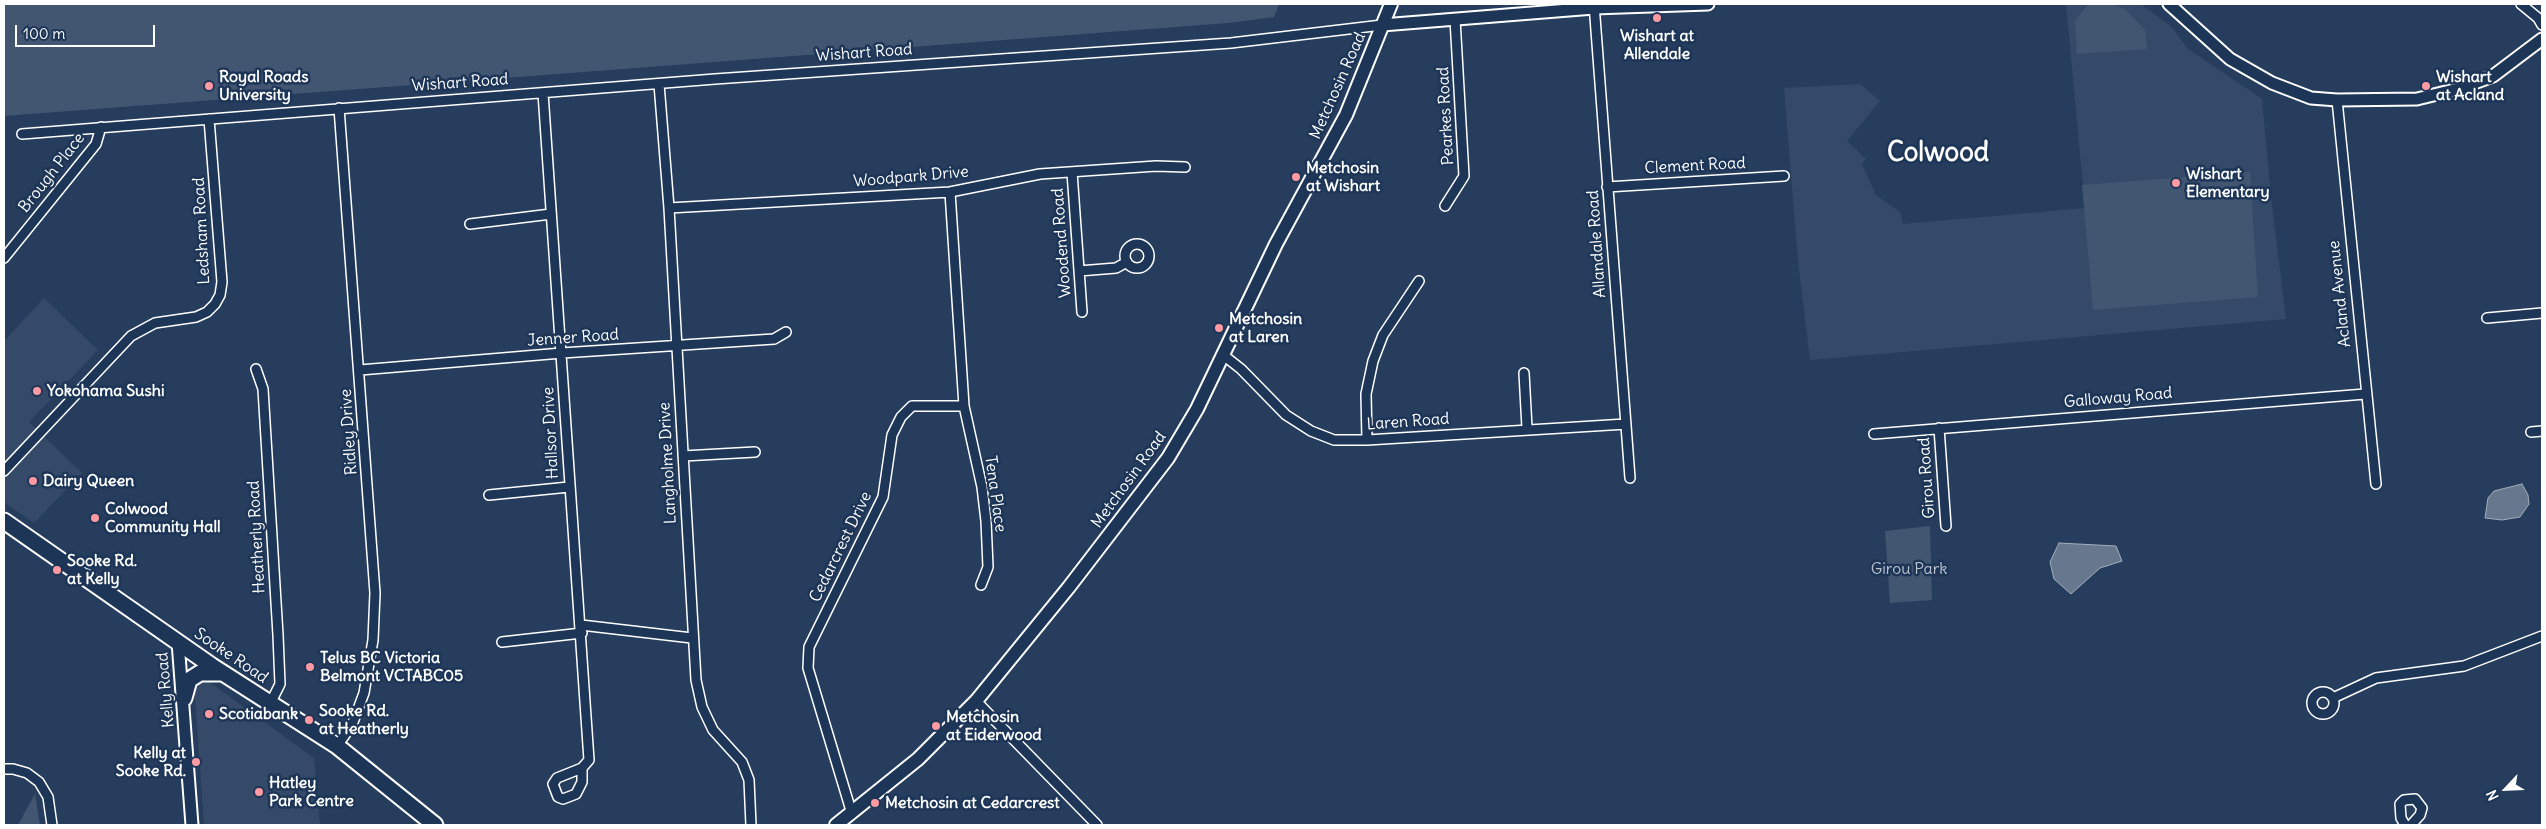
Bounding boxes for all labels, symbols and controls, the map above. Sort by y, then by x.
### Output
marker: Wishart at Allendale [1651,12,1663,24]
scale bar [18,15,158,47]
text: 100 m [23,24,65,43]
place label: Wishart at Allendale [1620,26,1694,64]
street label: Metchosin Road [1306,30,1370,142]
street label: Wishart Road [815,40,913,66]
street label: Pearkes Road [1434,66,1458,166]
place label: Royal Roads University [219,67,308,105]
place label: Wishart at Acland [2436,67,2504,105]
street label: Wishart Road [411,70,509,96]
marker: Royal Roads University [203,80,215,92]
marker: Wishart at Acland [2420,80,2432,92]
street label: Brough Place [15,129,89,217]
district label: Colwood [1887,138,1989,170]
street label: Clement Road [1644,154,1746,178]
place label: Metchosin at Wishart [1306,158,1380,196]
street label: Woodpark Drive [852,162,970,192]
place label: Wishart Elementary [2186,164,2270,202]
marker: Metchosin at Wishart [1290,171,1302,183]
street label: Ledsham Road [190,177,214,285]
marker: Wishart Elementary [2170,177,2182,189]
street label: Woodend Road [1049,188,1075,298]
street label: Allandale Road [1584,190,1610,298]
street label: Acland Avenue [2325,240,2355,348]
place label: Metchosin at Laren [1229,309,1302,347]
marker: Metchosin at Laren [1213,322,1225,334]
street label: Jenner Road [527,325,619,351]
place label: Yokohama Sushi [47,381,165,401]
street label: Galloway Road [2063,384,2173,412]
marker: Yokohama Sushi [31,385,43,397]
street label: Hallsor Drive [539,386,563,480]
street label: Ridley Drive [336,388,362,476]
street label: Langholme Drive [655,402,681,524]
street label: Laren Road [1366,410,1450,434]
street label: Metchosin Road [1088,428,1170,532]
street label: Girou Road [1915,437,1939,519]
street label: Tena Place [980,455,1010,533]
place label: Dairy Queen [43,471,134,491]
marker: Dairy Queen [27,475,39,487]
street label: Heatherly Road [244,480,270,594]
street label: Cedarcrest Drive [806,489,876,605]
place label: Colwood Community Hall [105,499,221,537]
marker: Colwood Community Hall [89,512,101,524]
place label: Sooke Rd. at Kelly [67,551,137,589]
park label: Girou Park [1871,559,1947,579]
marker: Sooke Rd. at Kelly [51,564,63,576]
street label: Sooke Road [190,624,272,688]
place label: Telus BC Victoria Belmont VCTABC05 [320,648,463,686]
street label: Kelly Road [153,651,179,729]
marker: Telus BC Victoria Belmont VCTABC05 [304,661,316,673]
place label: Sooke Rd. at Heatherly [319,701,409,739]
place label: Scotiabank [219,704,298,724]
place label: Metchosin at Eiderwood [946,707,1042,745]
marker: Scotiabank [203,708,215,720]
marker: Sooke Rd. at Heatherly [303,714,315,726]
marker: Metchosin at Eiderwood [930,720,942,732]
place label: Kelly at Sooke Rd. [116,743,186,781]
marker: Kelly at Sooke Rd. [190,756,202,768]
north arrow [2481,764,2531,814]
place label: Hatley Park Centre [269,773,354,811]
marker: Hatley Park Centre [253,786,265,798]
text: N [2482,787,2503,804]
place label: Metchosin at Cedarcrest [885,793,1060,813]
marker: Metchosin at Cedarcrest [869,797,881,809]

